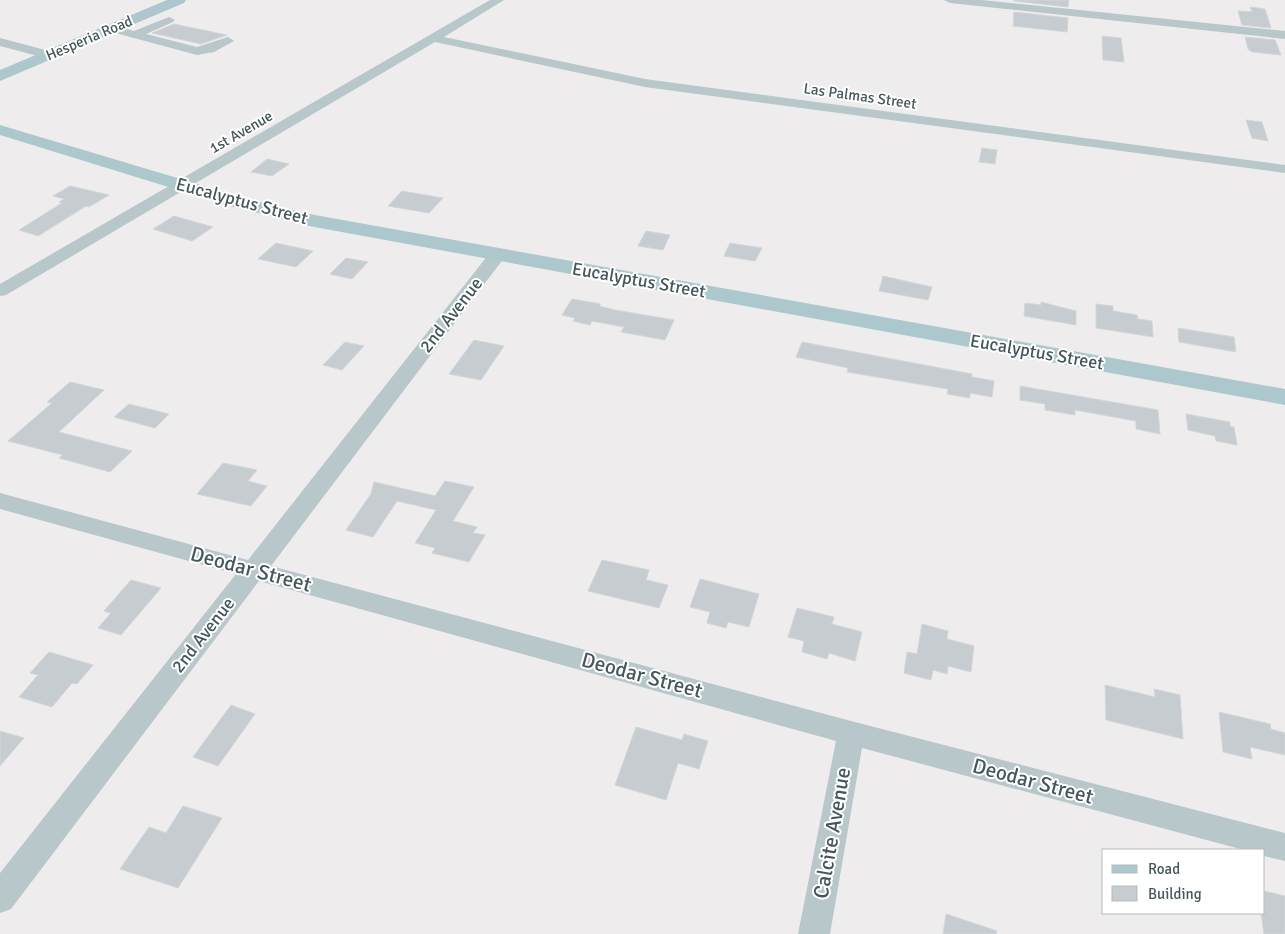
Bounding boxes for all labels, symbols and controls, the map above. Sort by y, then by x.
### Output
street label: Hesperia Road [43,12,135,64]
street label: Las Palmas Street [802,79,918,113]
street label: 1st Avenue [206,107,276,157]
street label: Eucalyptus Street [174,173,310,229]
street label: Eucalyptus Street [570,257,708,303]
street label: 2nd Avenue [415,273,487,357]
street label: Eucalyptus Street [968,329,1106,375]
street label: Deodar Street [188,540,314,598]
street label: 2nd Avenue [167,593,239,677]
street label: Deodar Street [579,646,705,704]
street label: Deodar Street [970,752,1096,810]
street label: Calcite Avenue [808,765,856,901]
legend [1102,849,1265,914]
text: Road [1148,860,1180,878]
text: Building [1148,885,1202,903]

